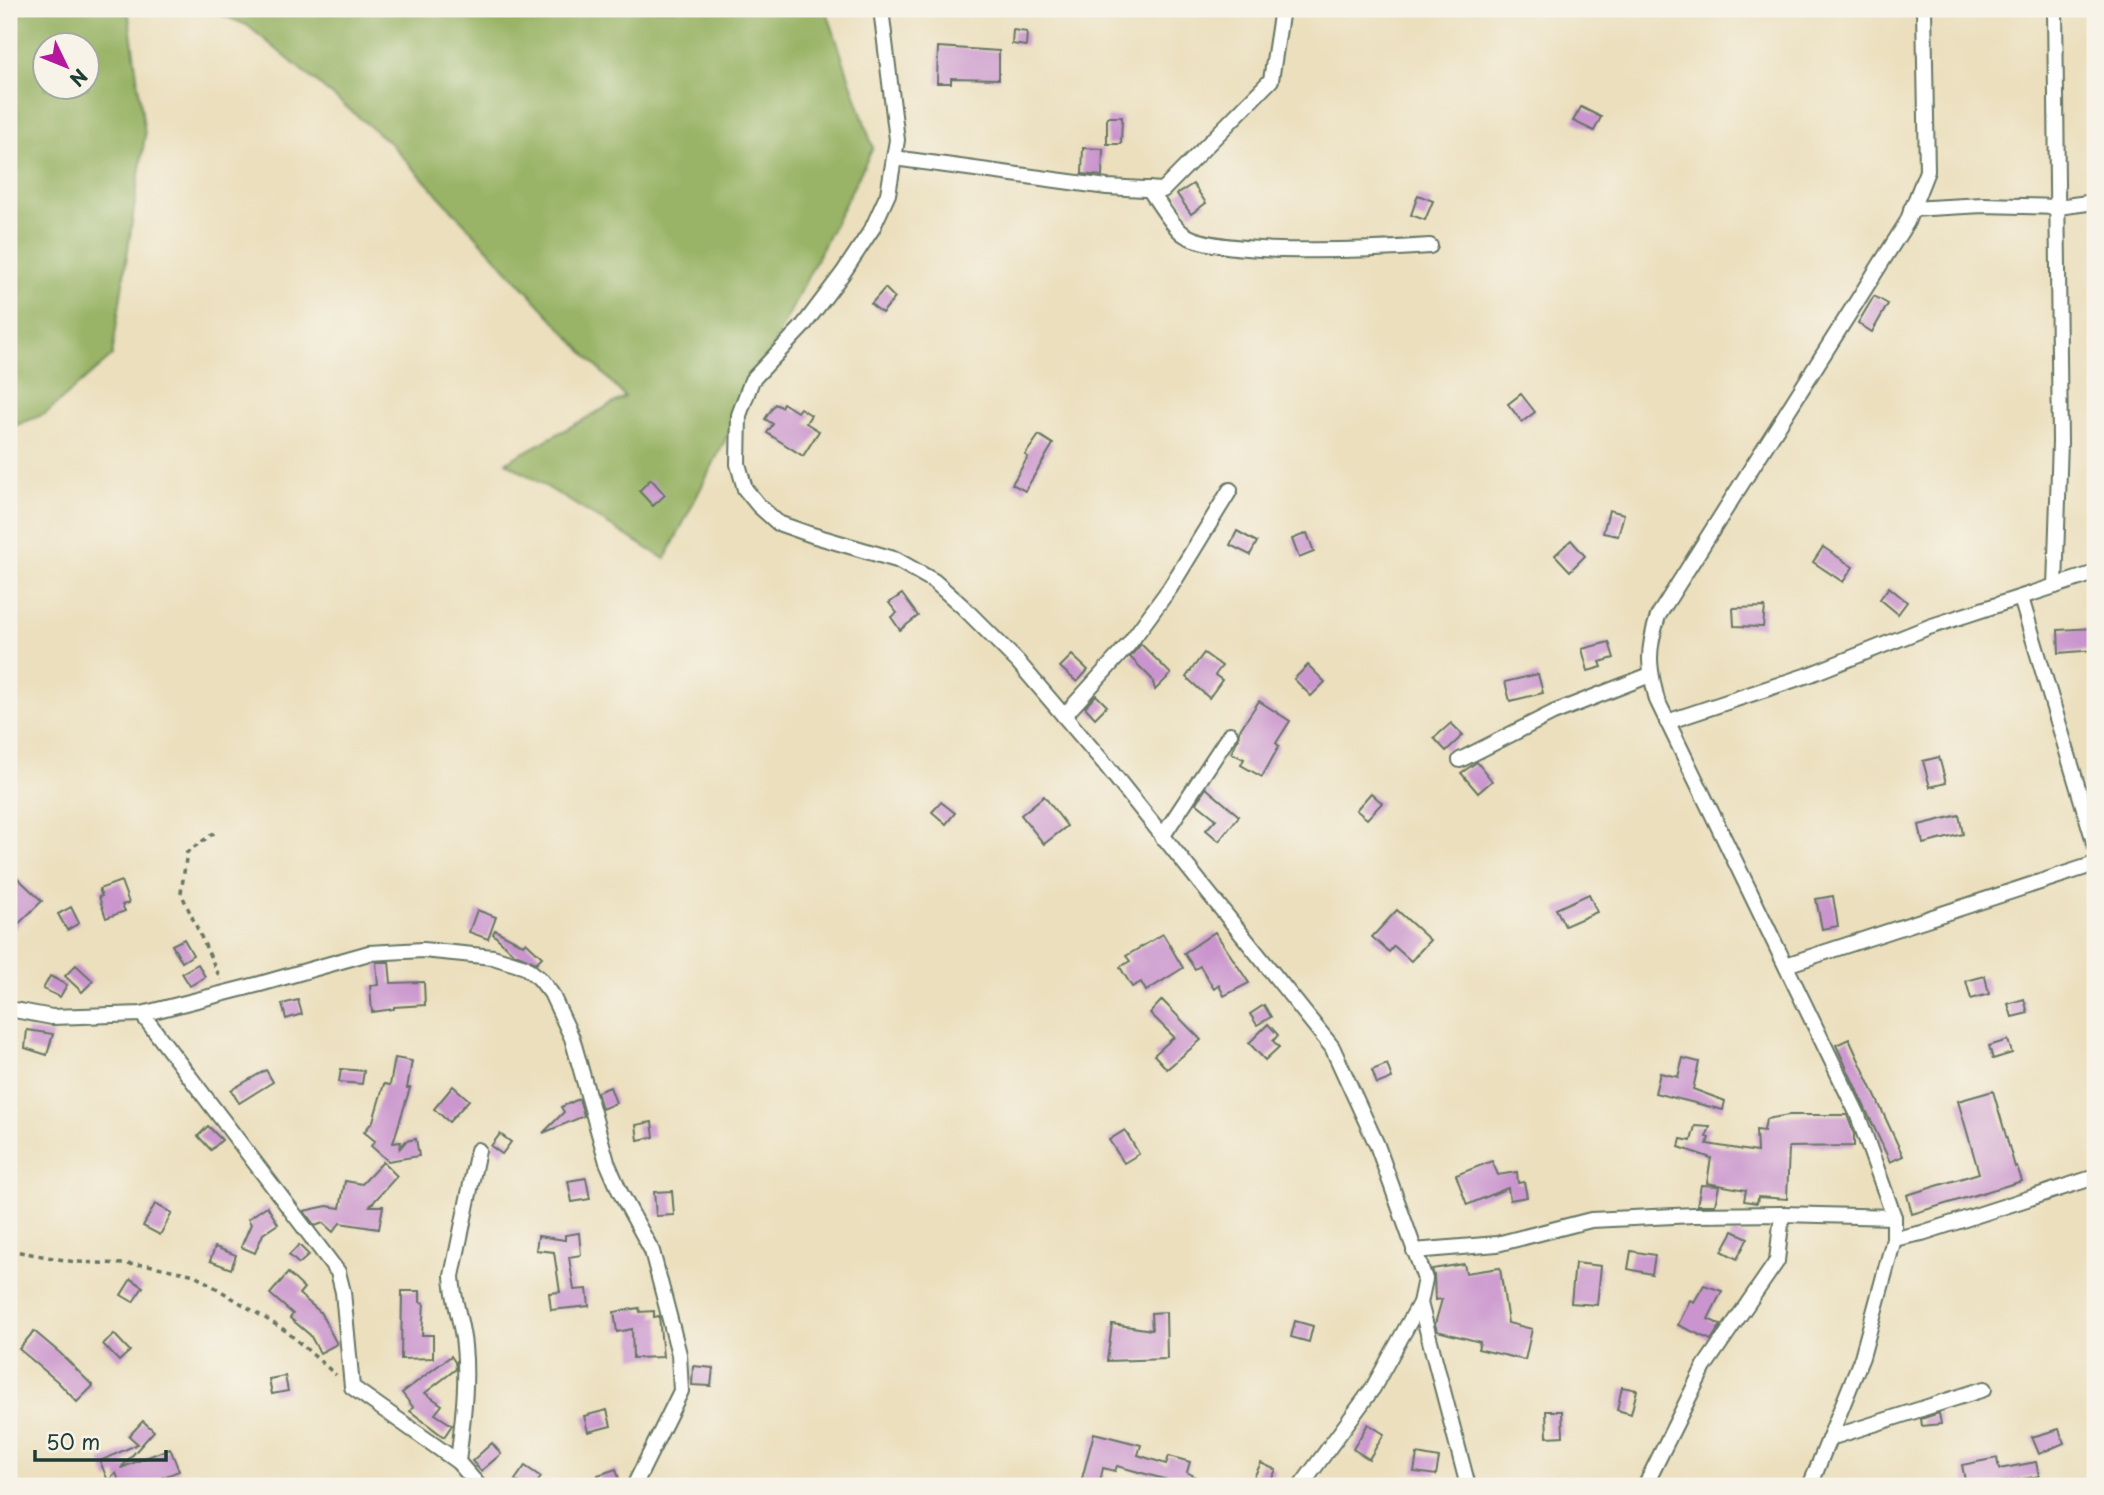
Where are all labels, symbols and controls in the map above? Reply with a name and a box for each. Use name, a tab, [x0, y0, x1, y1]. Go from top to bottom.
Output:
north arrow	[32, 32, 102, 102]
text: N	[64, 63, 95, 93]
scale bar	[35, 1418, 166, 1462]
text: 50 m	[46, 1425, 100, 1457]

